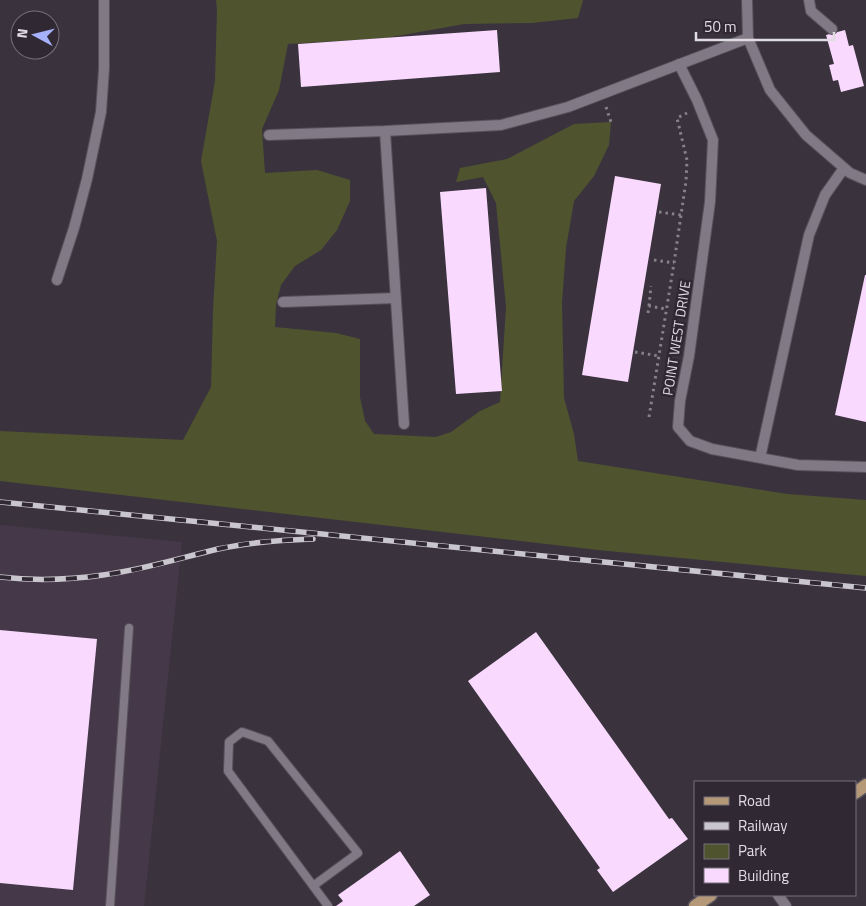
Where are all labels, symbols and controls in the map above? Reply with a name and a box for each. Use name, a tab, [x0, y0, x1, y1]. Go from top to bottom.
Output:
north arrow	[10, 10, 60, 60]
scale bar	[696, 10, 834, 42]
text: 50 m	[704, 15, 737, 38]
text: N	[11, 27, 33, 39]
street label: POINT WEST DRIVE	[657, 279, 695, 397]
legend	[694, 781, 856, 896]
text: Road	[738, 789, 770, 812]
text: Railway	[738, 814, 788, 837]
text: Park	[738, 839, 767, 862]
text: Building	[738, 864, 789, 887]

